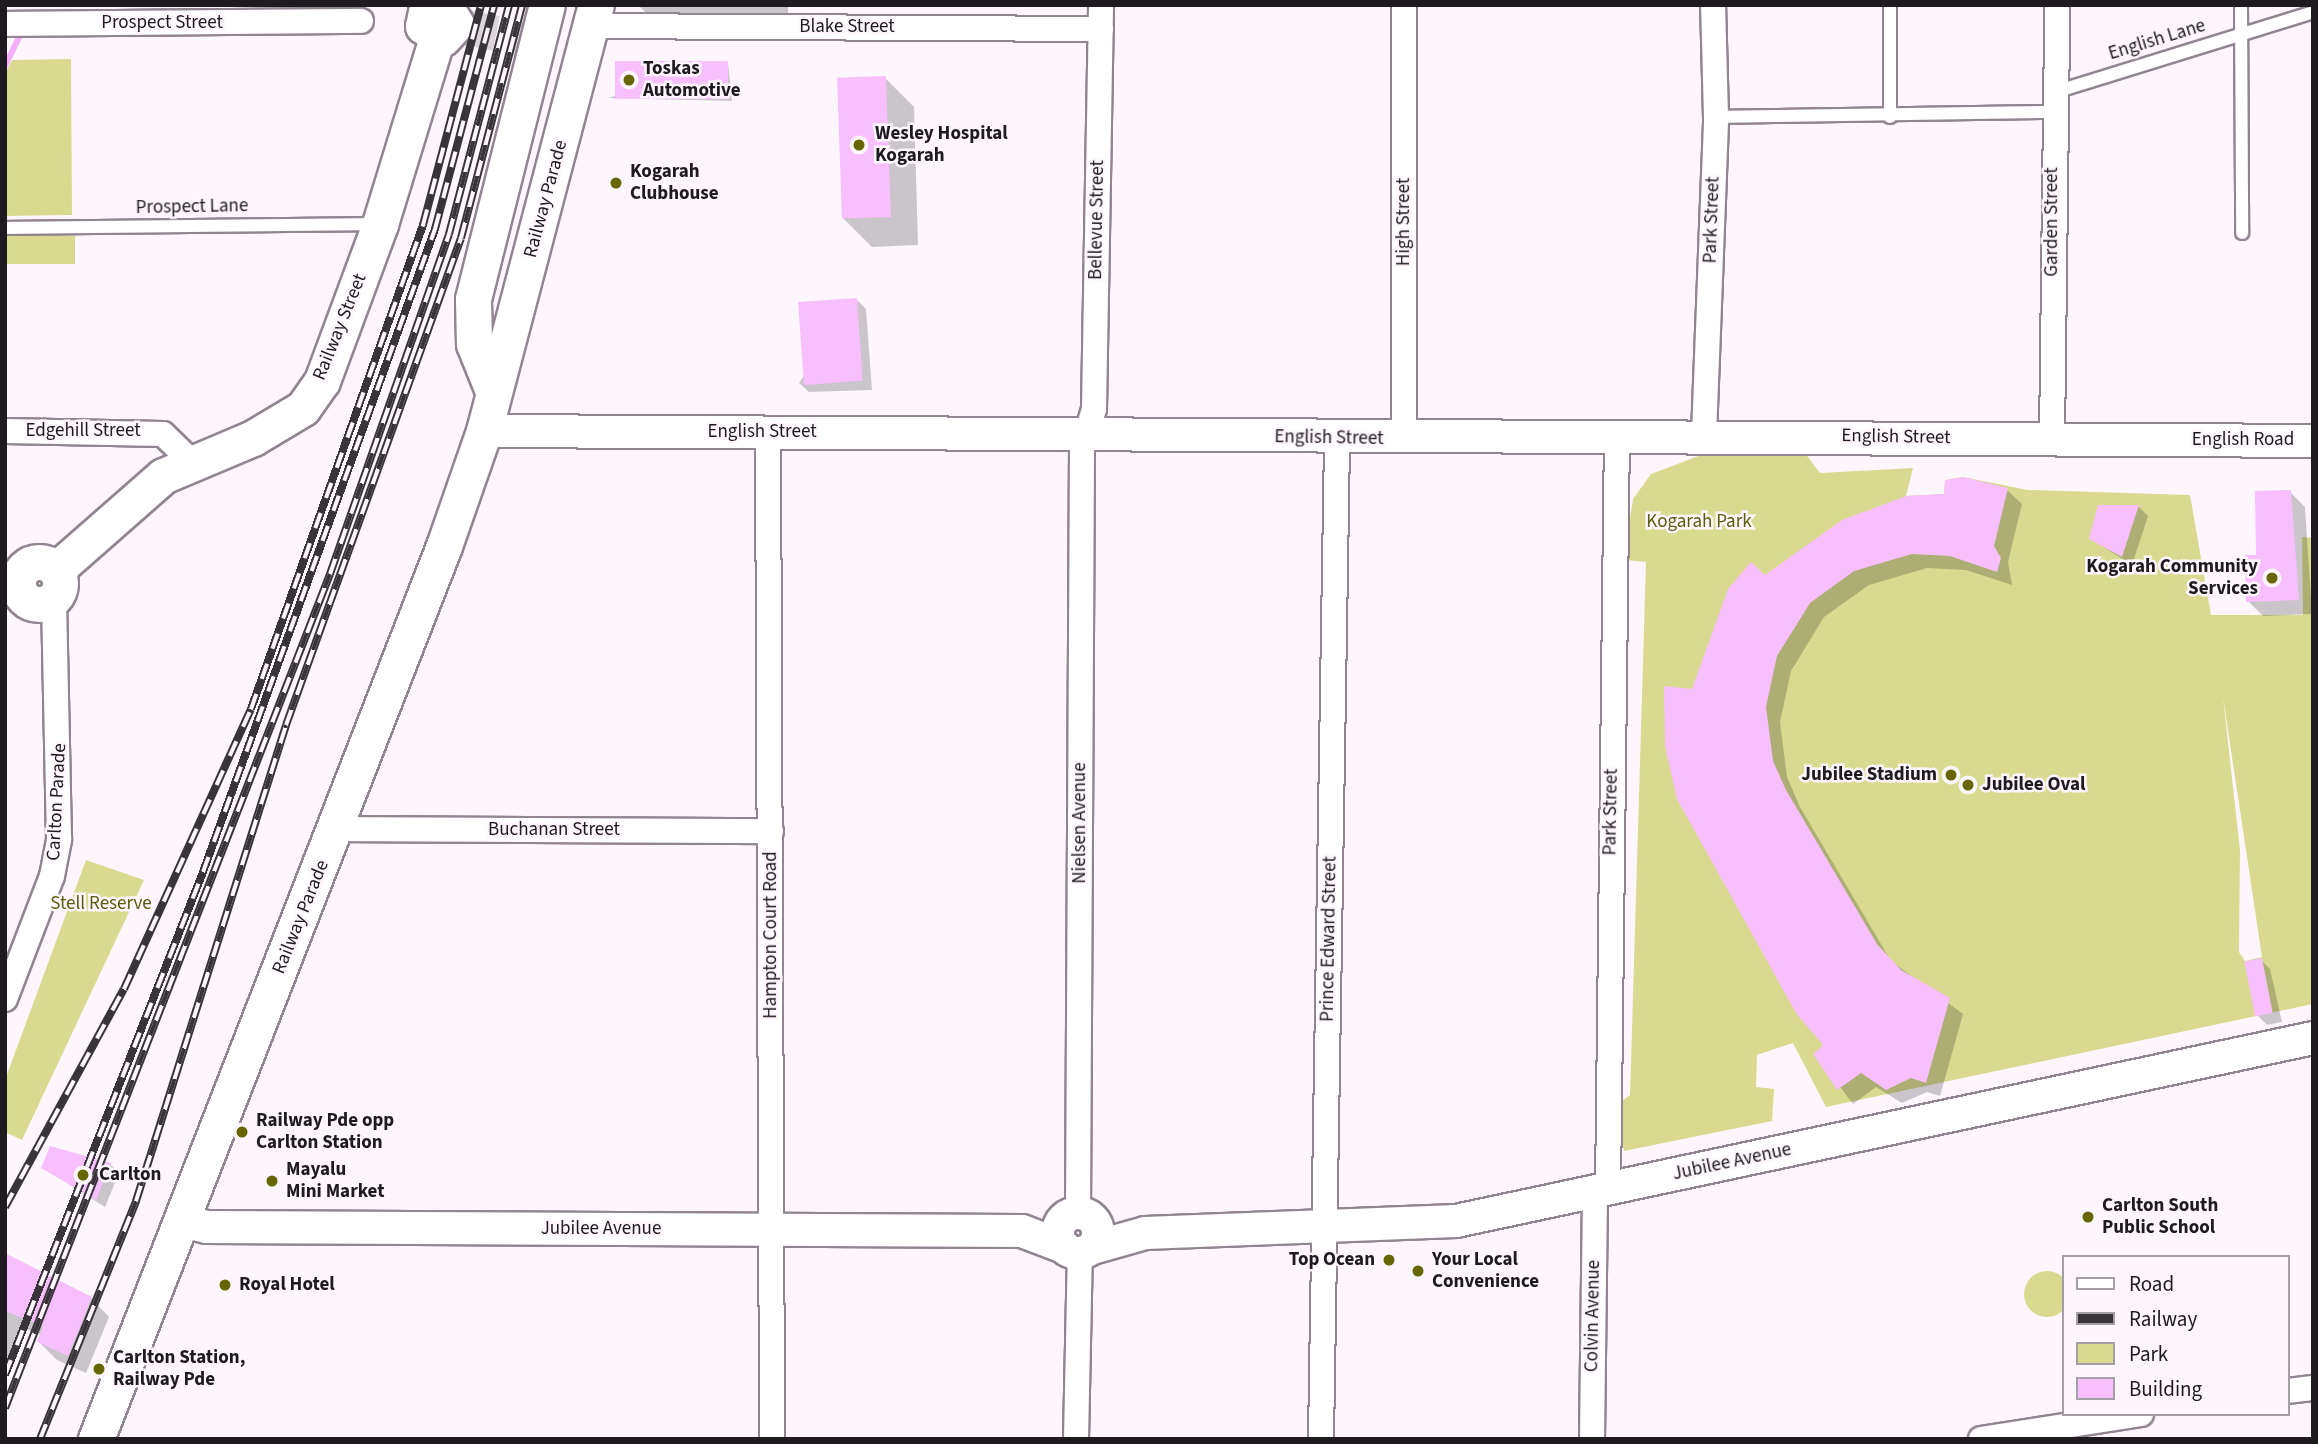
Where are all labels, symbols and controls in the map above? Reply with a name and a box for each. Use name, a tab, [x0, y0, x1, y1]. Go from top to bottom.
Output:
street label: Prospect Street	[101, 12, 223, 34]
street label: English Lane	[2106, 14, 2208, 66]
street label: Blake Street	[799, 16, 895, 38]
place label: Toskas Automotive	[643, 58, 741, 102]
marker: Toskas Automotive	[621, 72, 637, 88]
place label: Wesley Hospital Kogarah	[875, 123, 1008, 167]
marker: Wesley Hospital Kogarah	[849, 135, 869, 155]
street label: Railway Parade	[519, 138, 573, 260]
street label: Bellevue Street	[1085, 160, 1109, 280]
place label: Kogarah Clubhouse	[630, 161, 719, 205]
street label: Garden Street	[2041, 167, 2063, 277]
marker: Kogarah Clubhouse	[608, 175, 624, 191]
street label: Park Street	[1699, 176, 1725, 264]
street label: High Street	[1393, 178, 1415, 266]
street label: Prospect Lane	[135, 195, 249, 219]
street label: Railway Street	[308, 270, 372, 384]
street label: Edgehill Street	[25, 420, 141, 442]
street label: English Street	[707, 421, 817, 443]
street label: English Street	[1841, 425, 1951, 449]
street label: English Street	[1274, 426, 1384, 450]
street label: English Road	[2192, 429, 2294, 451]
park label: Kogarah Park	[1646, 511, 1752, 533]
place label: Kogarah Community Services	[2086, 556, 2258, 600]
marker: Kogarah Community Services	[2264, 570, 2280, 586]
street label: Carlton Parade	[43, 743, 71, 861]
street label: Nielsen Avenue	[1069, 762, 1091, 884]
place label: Jubilee Stadium	[1801, 764, 1937, 786]
marker: Jubilee Stadium	[1943, 767, 1959, 783]
street label: Park Street	[1599, 768, 1623, 856]
place label: Jubilee Oval	[1982, 774, 2086, 796]
marker: Jubilee Oval	[1960, 777, 1976, 793]
street label: Buchanan Street	[488, 819, 620, 841]
street label: Hampton Court Road	[760, 851, 782, 1019]
street label: Prince Edward Street	[1316, 856, 1342, 1022]
street label: Railway Parade	[268, 857, 334, 977]
park label: Stell Reserve	[50, 893, 152, 915]
place label: Railway Pde opp Carlton Station	[256, 1110, 394, 1154]
marker: Railway Pde opp Carlton Station	[234, 1124, 250, 1140]
street label: Jubilee Avenue	[1671, 1138, 1793, 1186]
place label: Mayalu Mini Market	[286, 1159, 384, 1203]
place label: Carlton	[99, 1164, 161, 1186]
marker: Carlton	[73, 1165, 93, 1185]
marker: Mayalu Mini Market	[264, 1173, 280, 1189]
place label: Carlton South Public School	[2102, 1195, 2218, 1239]
marker: Carlton South Public School	[2080, 1209, 2096, 1225]
street label: Jubilee Avenue	[541, 1218, 661, 1240]
place label: Top Ocean	[1289, 1249, 1375, 1271]
place label: Your Local Convenience	[1432, 1249, 1539, 1293]
marker: Top Ocean	[1381, 1252, 1397, 1268]
legend	[2062, 1255, 2290, 1416]
street label: Colvin Avenue	[1581, 1260, 1605, 1372]
marker: Your Local Convenience	[1410, 1263, 1426, 1279]
text: Road	[2129, 1269, 2174, 1299]
place label: Royal Hotel	[239, 1274, 335, 1296]
marker: Royal Hotel	[217, 1277, 233, 1293]
text: Railway	[2129, 1304, 2197, 1334]
text: Park	[2129, 1339, 2168, 1369]
place label: Carlton Station, Railway Pde	[113, 1347, 245, 1391]
marker: Carlton Station, Railway Pde	[91, 1361, 107, 1377]
text: Building	[2129, 1374, 2202, 1404]

